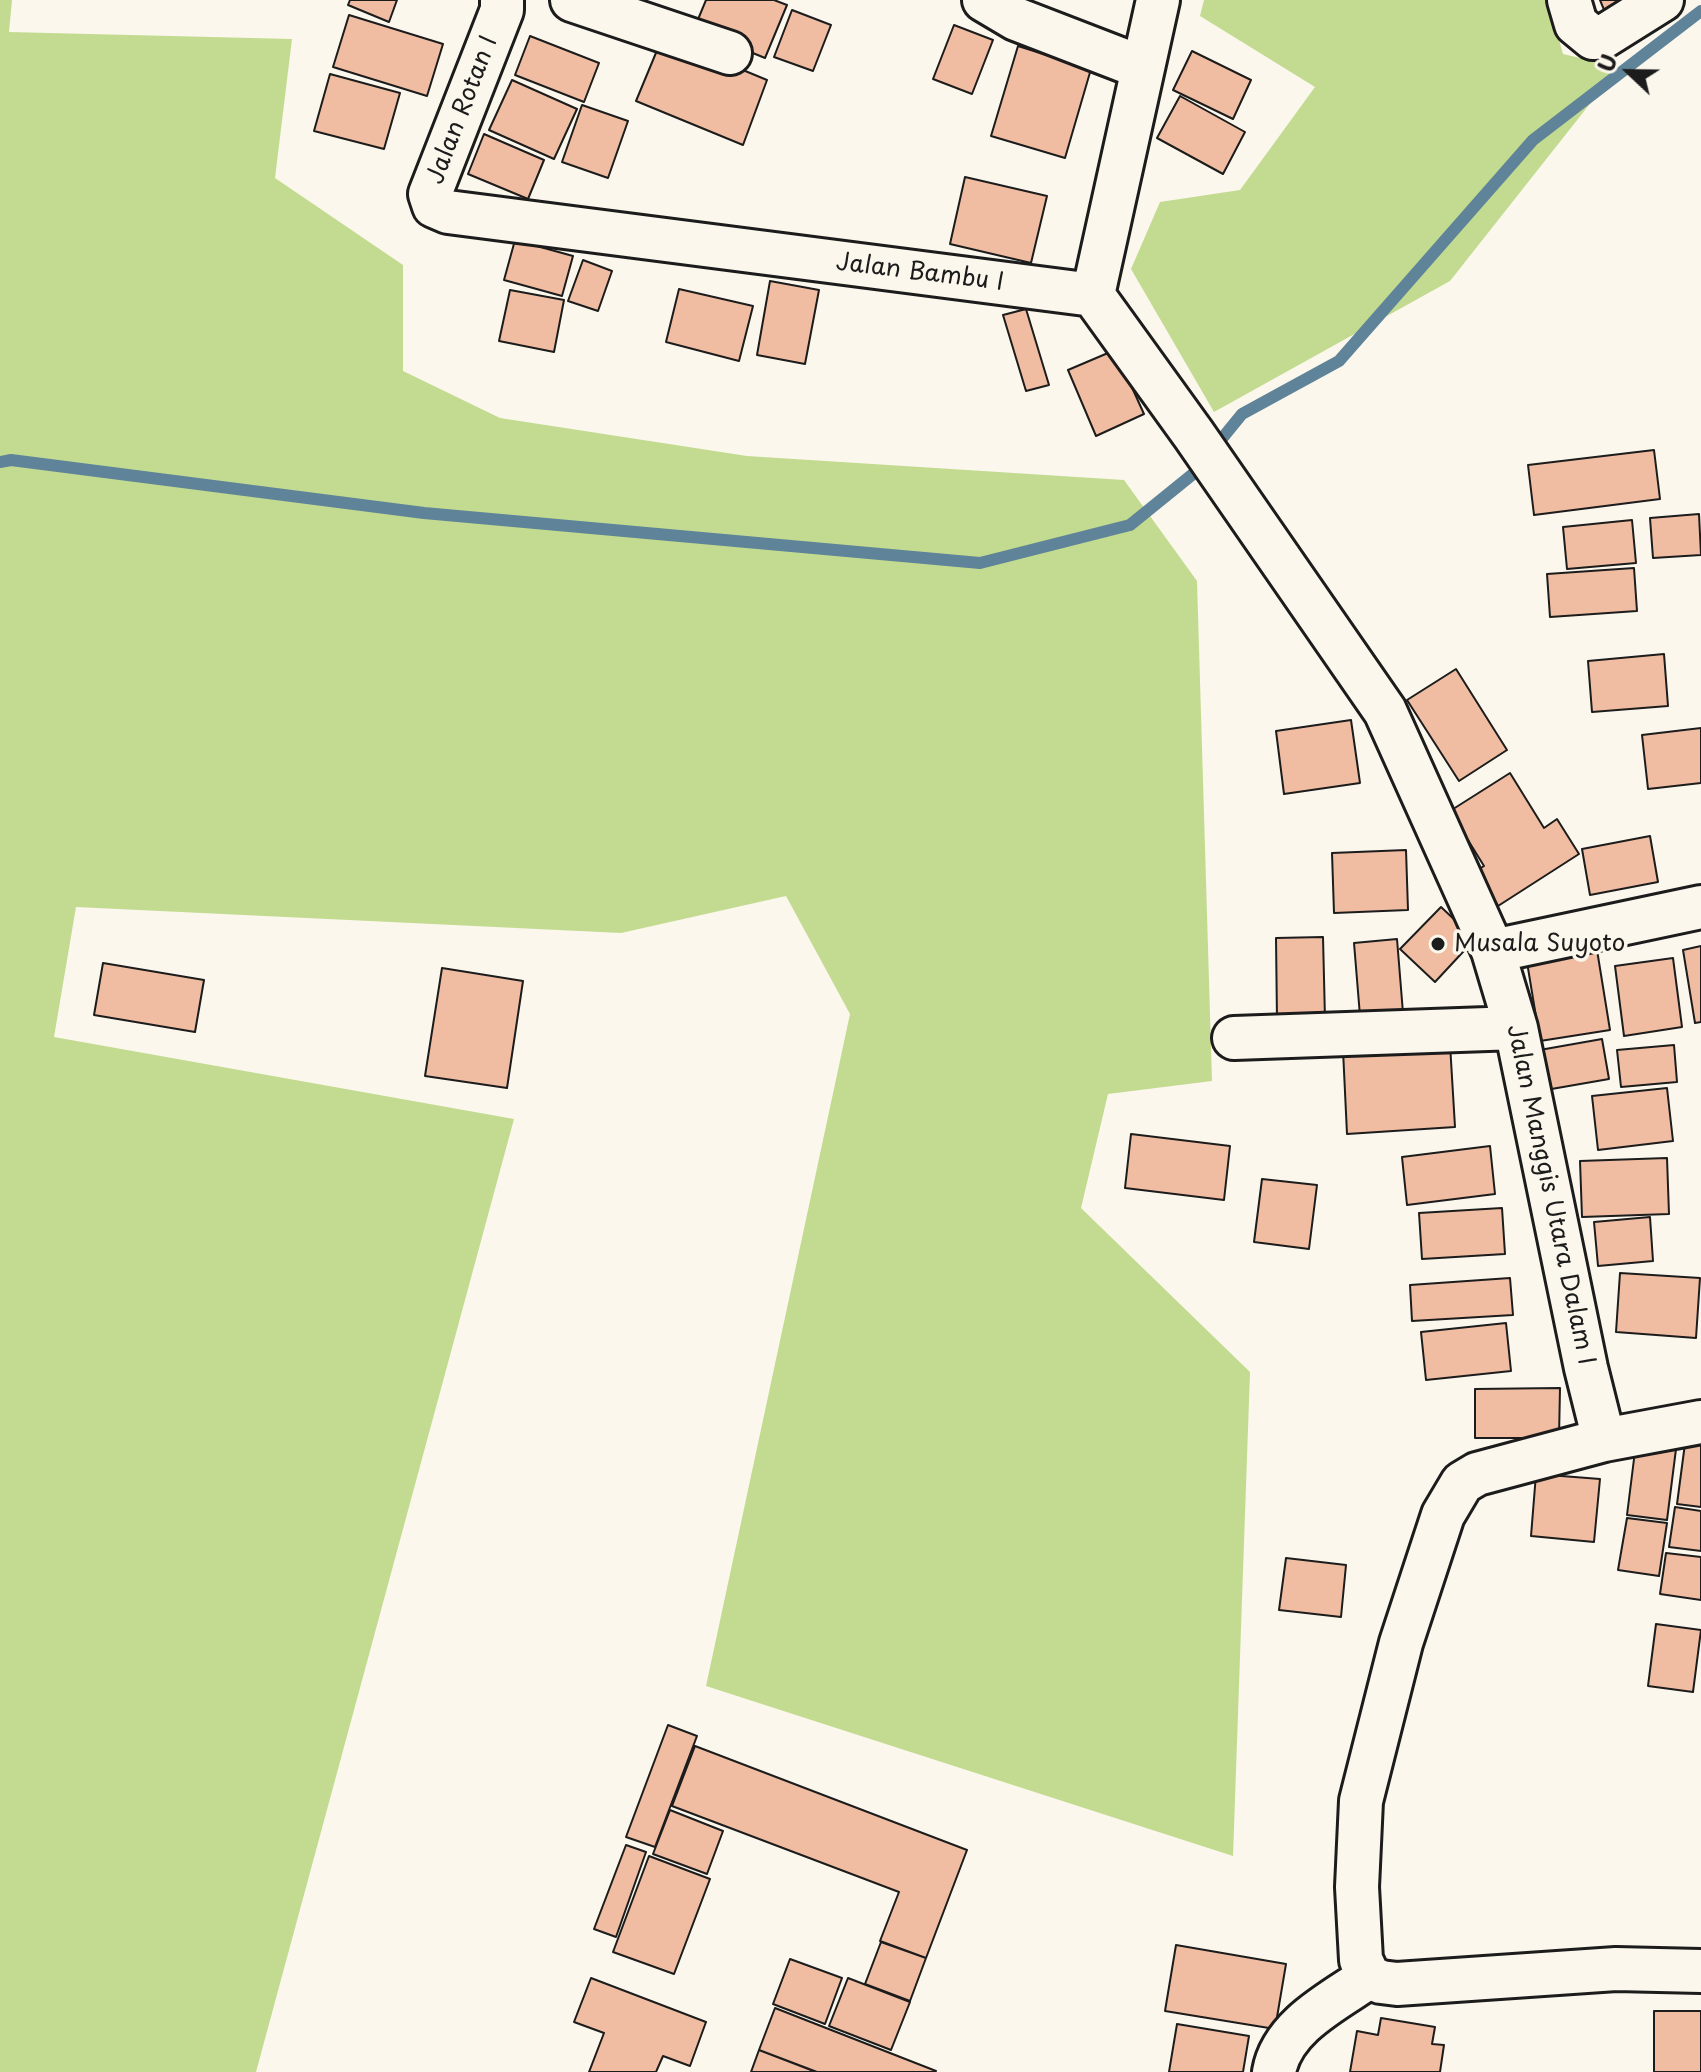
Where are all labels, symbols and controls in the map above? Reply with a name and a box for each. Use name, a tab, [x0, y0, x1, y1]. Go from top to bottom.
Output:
street label: Jalan Rotan I	[422, 32, 504, 188]
north arrow	[1589, 32, 1669, 112]
text: U	[1588, 49, 1625, 77]
street label: Jalan Bambu I	[834, 248, 1006, 298]
place label: Musala Suyoto	[1454, 930, 1625, 958]
marker: Musala Suyoto	[1429, 935, 1447, 953]
street label: Jalan Manggis Utara Dalam I	[1500, 1022, 1600, 1368]

